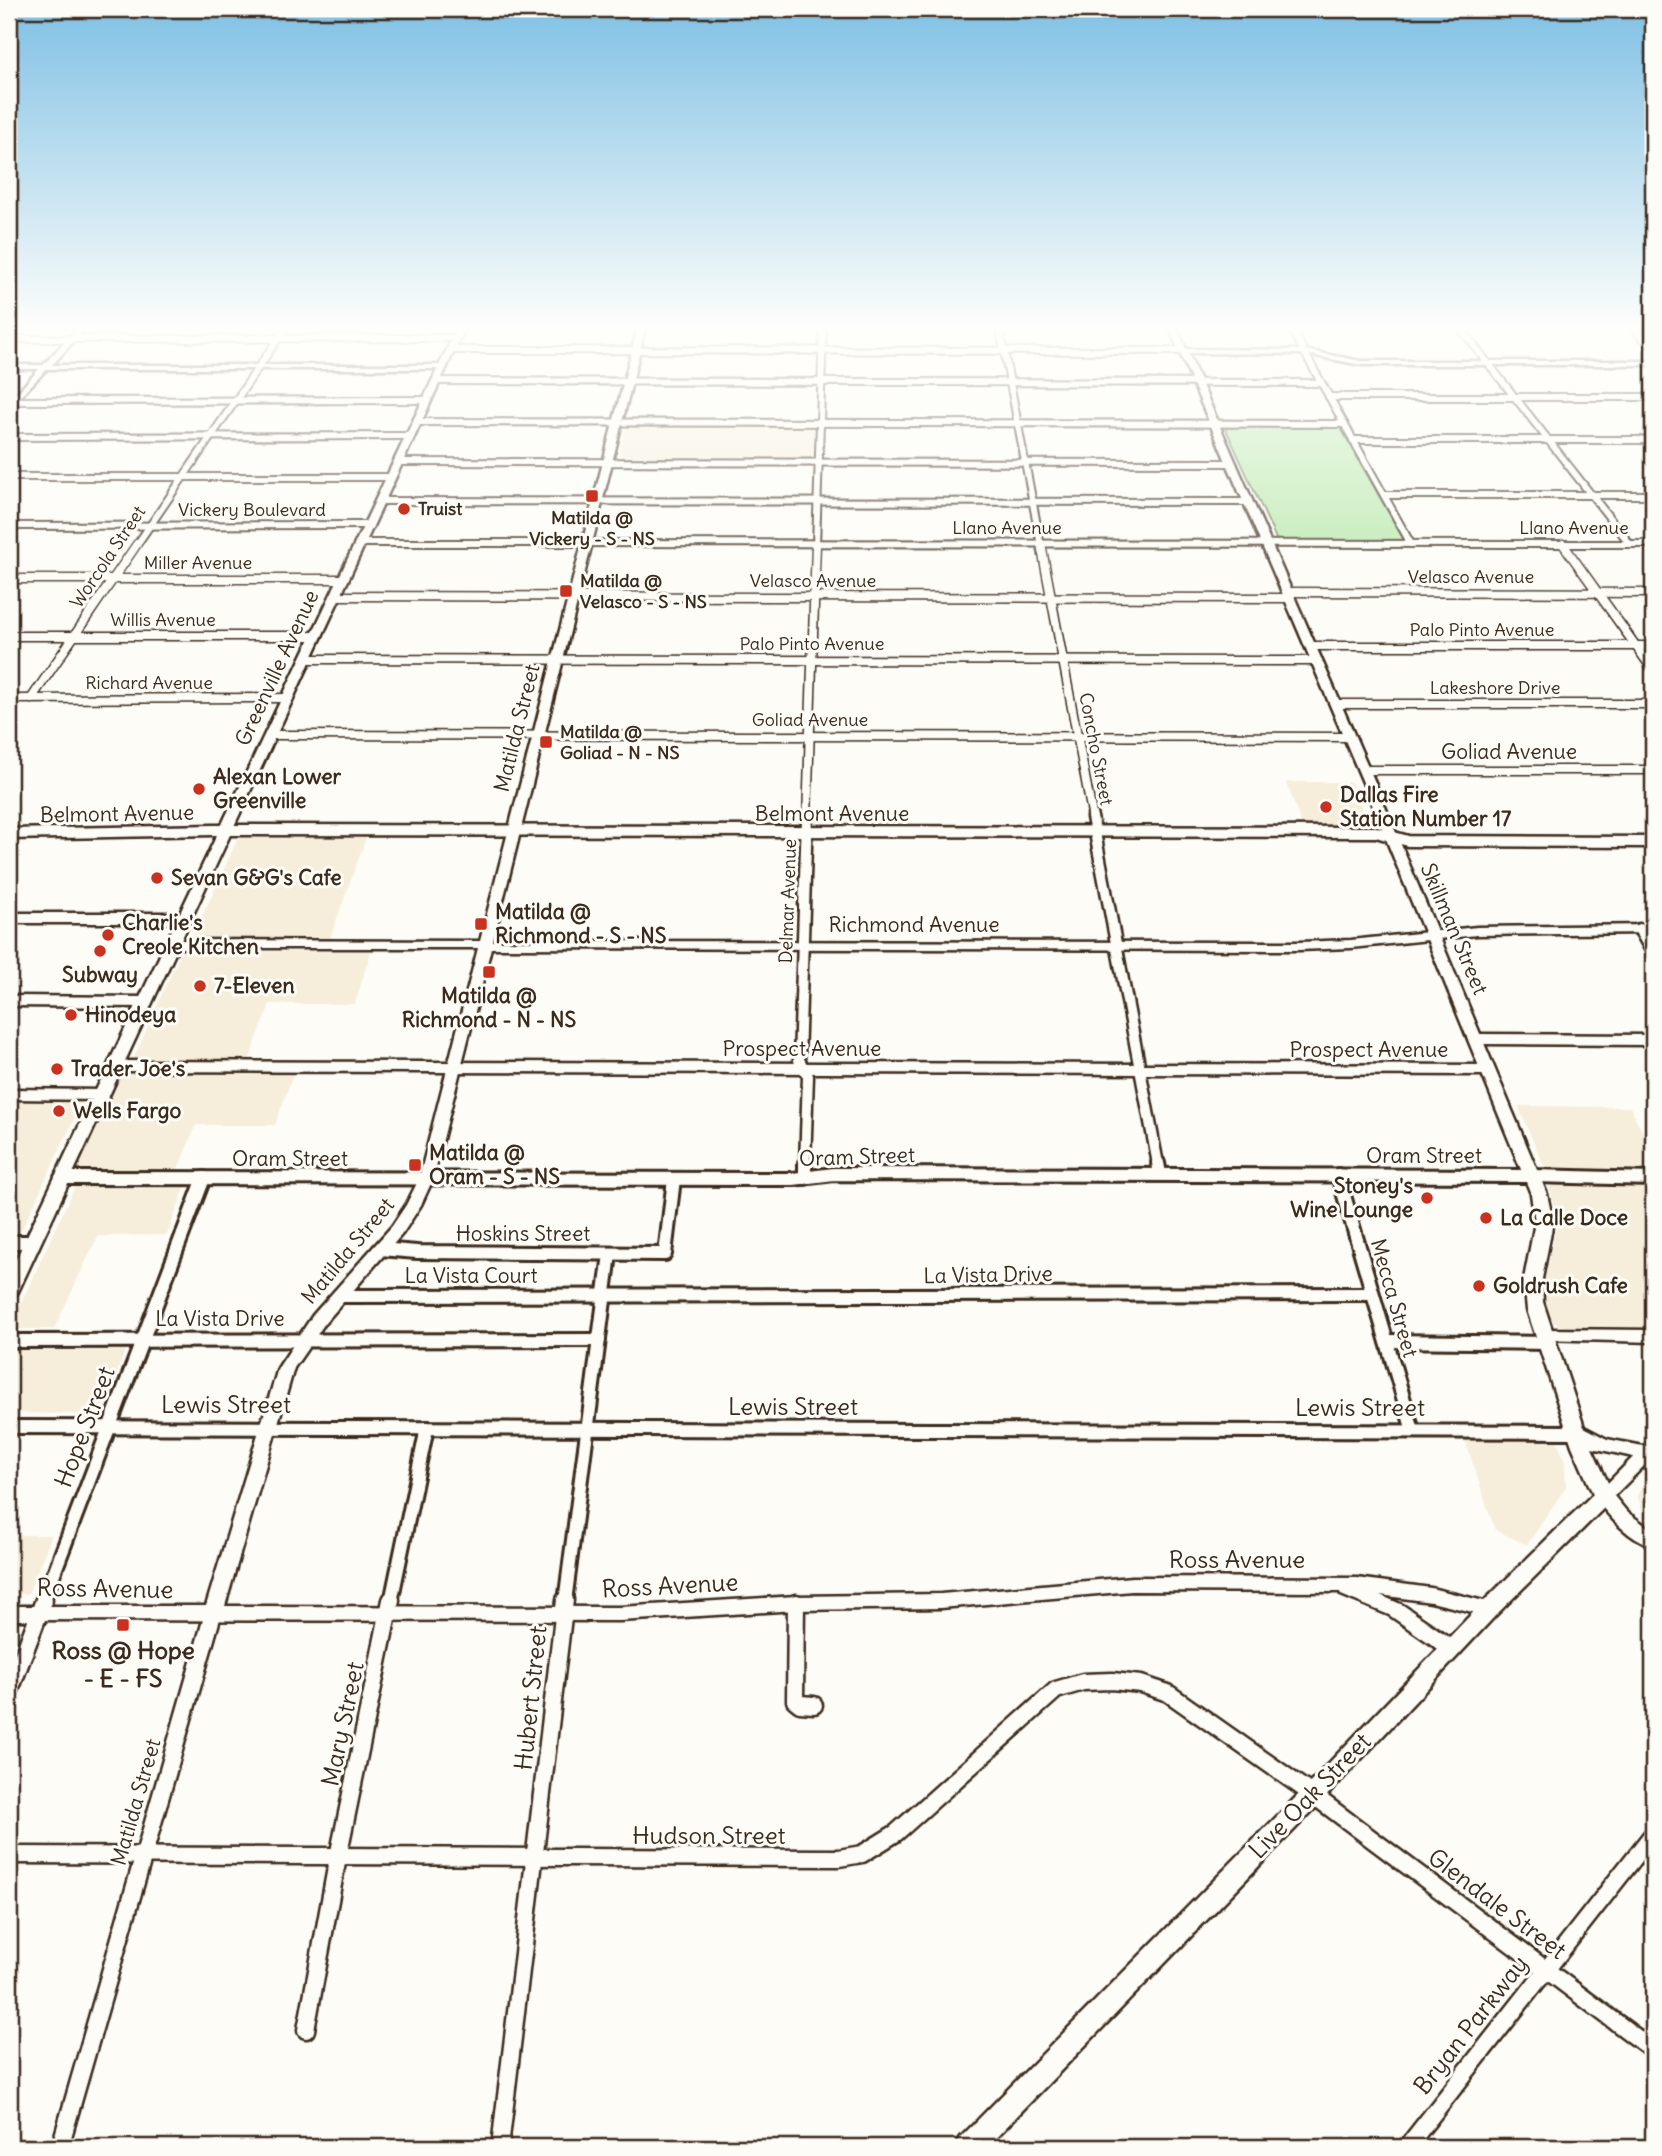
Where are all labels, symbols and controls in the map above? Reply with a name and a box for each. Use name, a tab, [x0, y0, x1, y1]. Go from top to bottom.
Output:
marker: Matilda @ Vickery - S - NS	[584, 488, 600, 504]
place label: Truist	[418, 497, 463, 520]
street label: Vickery Boulevard	[178, 498, 326, 521]
street label: Worcola Street	[65, 501, 150, 612]
marker: Truist	[396, 501, 412, 517]
place label: Matilda @ Vickery - S - NS	[529, 506, 655, 550]
street label: Llano Avenue	[952, 516, 1062, 539]
street label: Llano Avenue	[1519, 516, 1629, 539]
street label: Miller Avenue	[144, 551, 252, 574]
street label: Velasco Avenue	[1408, 565, 1534, 588]
place label: Matilda @ Velasco - S - NS	[580, 569, 707, 613]
street label: Velasco Avenue	[750, 569, 876, 592]
marker: Matilda @ Velasco - S - NS	[558, 583, 574, 599]
street label: Greenville Avenue	[229, 586, 324, 750]
street label: Willis Avenue	[110, 608, 216, 631]
street label: Palo Pinto Avenue	[1409, 618, 1555, 641]
street label: Palo Pinto Avenue	[739, 632, 885, 655]
street label: Matilda Street	[488, 661, 545, 795]
street label: Richard Avenue	[85, 671, 213, 694]
street label: Lakeshore Drive	[1430, 676, 1560, 699]
street label: Concho Street	[1074, 691, 1119, 807]
street label: Goliad Avenue	[752, 708, 868, 731]
place label: Matilda @ Goliad - N - NS	[560, 720, 679, 764]
marker: Matilda @ Goliad - N - NS	[538, 734, 554, 750]
street label: Goliad Avenue	[1441, 738, 1577, 765]
place label: Alexan Lower Greenville	[213, 763, 341, 814]
marker: Alexan Lower Greenville	[191, 781, 207, 797]
place label: Dallas Fire Station Number 17	[1340, 781, 1512, 832]
street label: Belmont Avenue	[40, 799, 194, 828]
marker: Dallas Fire Station Number 17	[1318, 799, 1334, 815]
street label: Belmont Avenue	[755, 800, 909, 827]
street label: Delmar Avenue	[774, 838, 801, 964]
street label: Skillman Street	[1415, 859, 1494, 999]
place label: Sevan G&G's Cafe	[171, 864, 341, 891]
marker: Sevan G&G's Cafe	[149, 870, 165, 886]
place label: Matilda @ Richmond - S - NS	[495, 898, 667, 949]
place label: Charlie's Creole Kitchen	[122, 909, 259, 960]
street label: Richmond Avenue	[829, 911, 999, 938]
marker: Matilda @ Richmond - S - NS	[473, 916, 489, 932]
marker: Charlie's Creole Kitchen	[100, 927, 116, 943]
marker: Subway	[92, 943, 108, 959]
place label: Subway	[62, 961, 138, 988]
marker: Matilda @ Richmond - N - NS	[481, 964, 497, 980]
place label: 7-Eleven	[214, 972, 295, 999]
marker: 7-Eleven	[192, 978, 208, 994]
place label: Matilda @ Richmond - N - NS	[402, 982, 576, 1033]
place label: Hinodeya	[85, 1001, 176, 1028]
marker: Hinodeya	[63, 1007, 79, 1023]
street label: Prospect Avenue	[723, 1035, 881, 1062]
street label: Prospect Avenue	[1290, 1036, 1448, 1063]
place label: Trader Joe's	[71, 1055, 186, 1082]
marker: Trader Joe's	[49, 1061, 65, 1077]
place label: Wells Fargo	[73, 1097, 182, 1124]
marker: Wells Fargo	[51, 1103, 67, 1119]
place label: Matilda @ Oram - S - NS	[429, 1139, 560, 1190]
street label: Oram Street	[799, 1141, 915, 1172]
street label: Oram Street	[1366, 1142, 1482, 1169]
street label: Oram Street	[232, 1145, 348, 1172]
marker: Matilda @ Oram - S - NS	[407, 1157, 423, 1173]
place label: Stoney's Wine Lounge	[1290, 1172, 1413, 1223]
marker: Stoney's Wine Lounge	[1419, 1190, 1435, 1206]
street label: Matilda Street	[295, 1192, 400, 1309]
place label: La Calle Doce	[1500, 1204, 1628, 1231]
marker: La Calle Doce	[1478, 1210, 1494, 1226]
street label: Hoskins Street	[456, 1220, 590, 1247]
street label: Mecca Street	[1365, 1235, 1424, 1360]
street label: La Vista Drive	[923, 1260, 1053, 1289]
street label: La Vista Court	[404, 1262, 538, 1289]
place label: Goldrush Cafe	[1493, 1272, 1628, 1299]
marker: Goldrush Cafe	[1471, 1278, 1487, 1294]
street label: La Vista Drive	[155, 1305, 285, 1332]
street label: Hope Street	[47, 1362, 121, 1491]
street label: Lewis Street	[161, 1389, 291, 1419]
street label: Lewis Street	[728, 1391, 858, 1421]
street label: Lewis Street	[1295, 1392, 1425, 1422]
street label: Ross Avenue	[1169, 1544, 1305, 1574]
street label: Ross Avenue	[601, 1566, 739, 1604]
street label: Ross Avenue	[36, 1572, 174, 1604]
marker: Ross @ Hope - E - FS	[115, 1617, 131, 1633]
street label: Hubert Street	[508, 1624, 553, 1772]
place label: Ross @ Hope - E - FS	[51, 1635, 195, 1693]
street label: Mary Street	[314, 1659, 370, 1789]
street label: Live Oak Street	[1242, 1726, 1377, 1864]
street label: Matilda Street	[105, 1735, 167, 1868]
street label: Hudson Street	[632, 1820, 786, 1850]
street label: Glendale Street	[1423, 1841, 1573, 1965]
street label: Bryan Parkway	[1407, 1949, 1534, 2100]

